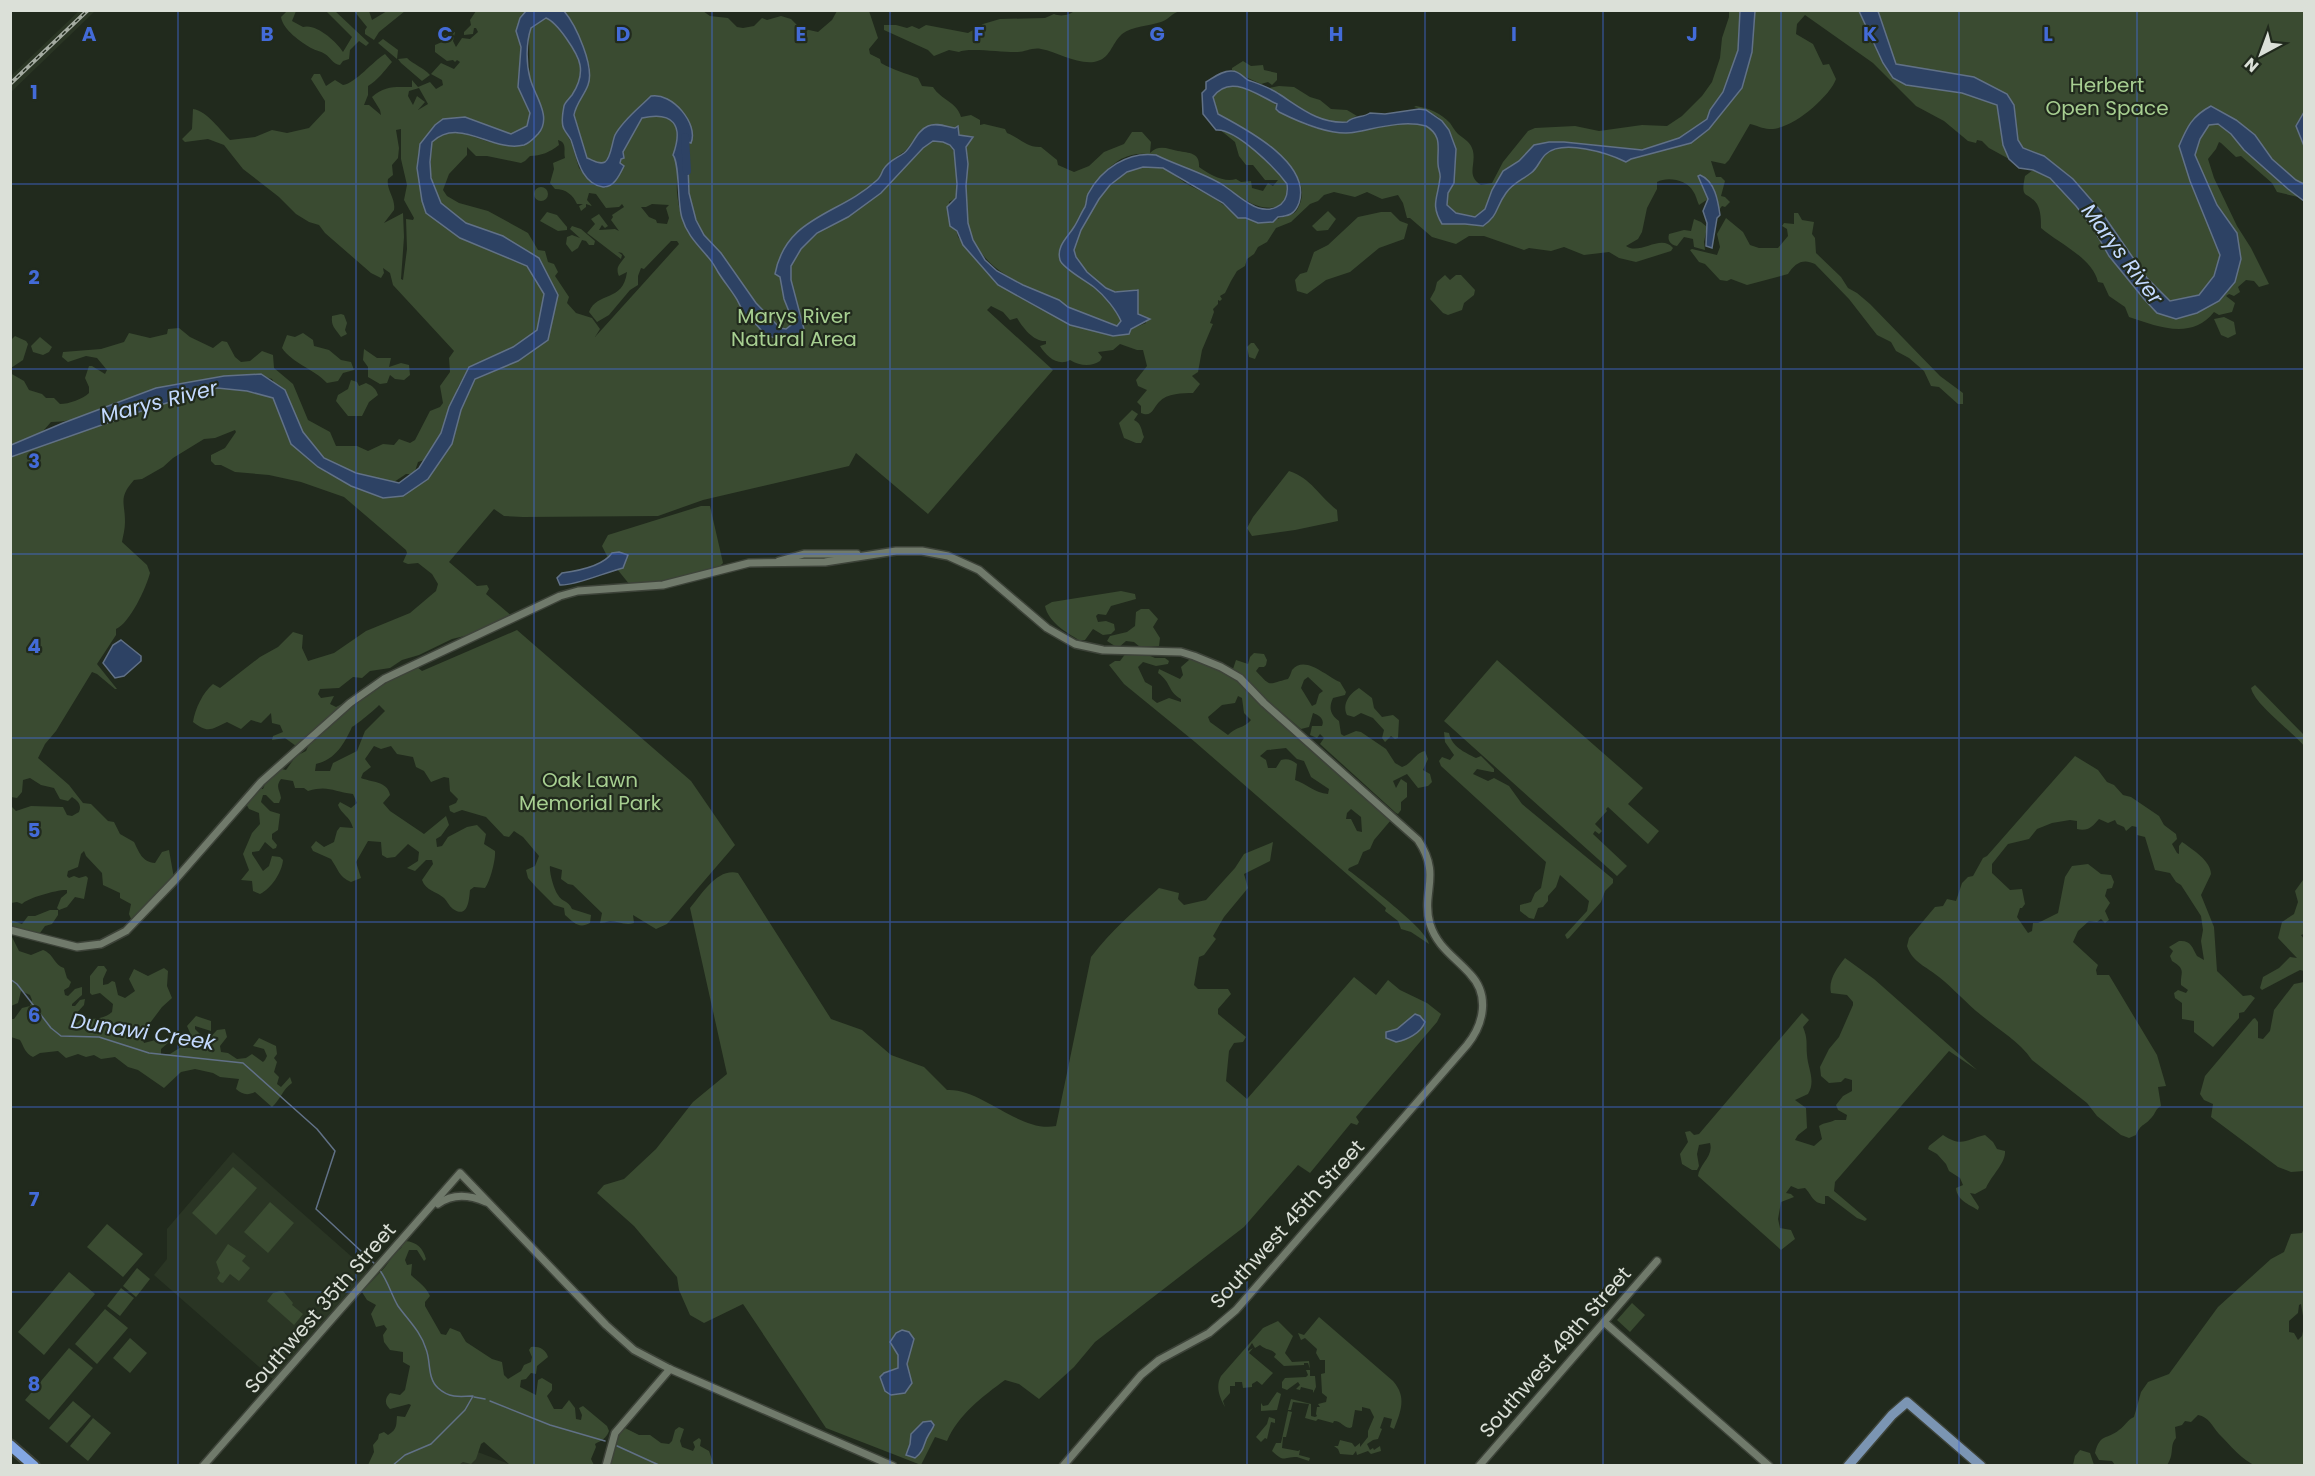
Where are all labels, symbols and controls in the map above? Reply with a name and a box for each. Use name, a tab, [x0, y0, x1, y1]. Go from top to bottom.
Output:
text: A	[82, 20, 97, 48]
text: B	[260, 20, 274, 48]
text: C	[437, 20, 453, 48]
text: D	[616, 20, 630, 48]
text: E	[796, 20, 806, 48]
text: F	[974, 20, 985, 48]
text: G	[1149, 20, 1165, 48]
text: H	[1329, 20, 1343, 48]
text: I	[1511, 20, 1517, 48]
text: J	[1686, 20, 1698, 48]
text: K	[1863, 20, 1877, 48]
text: L	[2043, 20, 2053, 48]
north arrow	[2231, 24, 2291, 84]
text: N	[2239, 52, 2264, 78]
park label: Herbert Open Space	[2045, 71, 2169, 122]
text: 1	[30, 78, 38, 106]
water label: Marys River	[2075, 197, 2171, 311]
text: 2	[28, 263, 40, 291]
park label: Marys River Natural Area	[731, 302, 857, 353]
water label: Marys River	[97, 373, 222, 430]
text: 3	[28, 447, 40, 475]
text: 4	[27, 632, 41, 660]
park label: Oak Lawn Memorial Park	[519, 766, 662, 817]
text: 5	[28, 816, 41, 844]
text: 6	[28, 1001, 40, 1029]
water label: Dunawi Creek	[69, 1006, 218, 1057]
street label: Southwest 45th Street	[1204, 1133, 1370, 1315]
text: 7	[29, 1185, 40, 1213]
street label: Southwest 35th Street	[238, 1217, 402, 1399]
street label: Southwest 49th Street	[1473, 1260, 1637, 1444]
text: 8	[28, 1370, 40, 1398]

